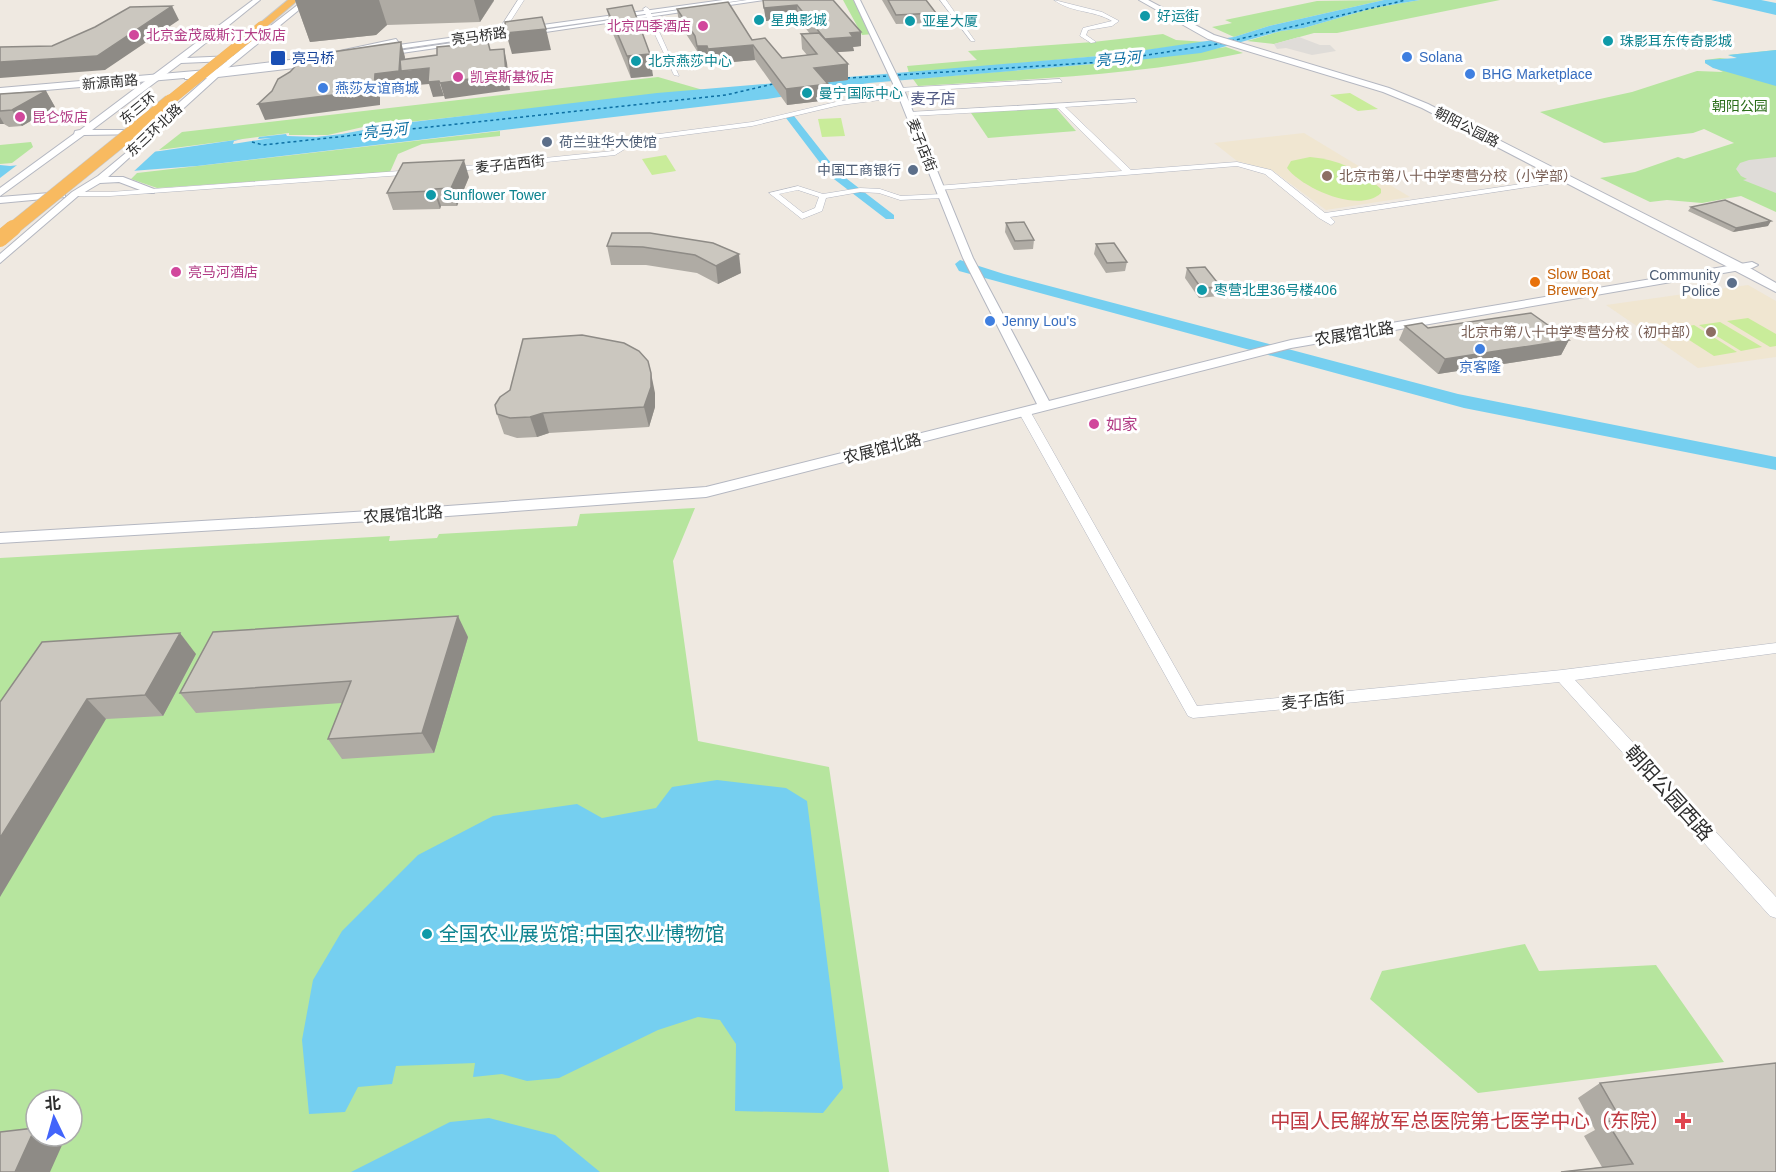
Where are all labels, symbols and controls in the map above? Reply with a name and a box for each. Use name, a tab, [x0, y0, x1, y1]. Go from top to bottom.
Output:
place label: 好运街	[1157, 8, 1199, 24]
marker: 好运街	[1138, 9, 1152, 23]
place label: 星典影城	[771, 12, 827, 28]
marker: 星典影城	[752, 13, 766, 27]
place label: 亚星大厦	[922, 13, 978, 29]
marker: 亚星大厦	[903, 14, 917, 28]
place label: 北京四季酒店	[607, 18, 691, 34]
marker: 北京四季酒店	[696, 19, 710, 33]
street label: 亮马桥路	[450, 24, 508, 48]
place label: 北京金茂威斯汀大饭店	[146, 27, 286, 43]
marker: 北京金茂威斯汀大饭店	[127, 28, 141, 42]
place label: 珠影耳东传奇影城	[1620, 33, 1732, 49]
marker: 珠影耳东传奇影城	[1601, 34, 1615, 48]
water label: 亮马河	[1095, 48, 1144, 69]
marker: 亮马桥	[269, 49, 287, 67]
place label: Solana	[1419, 49, 1463, 65]
place label: 亮马桥	[292, 50, 334, 66]
marker: Solana	[1400, 50, 1414, 64]
place label: 北京燕莎中心	[648, 53, 732, 69]
marker: 北京燕莎中心	[629, 54, 643, 68]
place label: BHG Marketplace	[1482, 66, 1593, 82]
marker: BHG Marketplace	[1463, 67, 1477, 81]
place label: 凯宾斯基饭店	[470, 69, 554, 85]
marker: 凯宾斯基饭店	[451, 70, 465, 84]
street label: 新源南路	[81, 72, 139, 92]
place label: 燕莎友谊商城	[335, 80, 419, 96]
marker: 燕莎友谊商城	[316, 81, 330, 95]
place label: 曼宁国际中心	[819, 85, 903, 101]
marker: 曼宁国际中心	[800, 86, 814, 100]
street label: 东三环	[117, 89, 159, 127]
district label: 麦子店	[910, 90, 956, 107]
park label: 朝阳公园	[1712, 98, 1768, 114]
street label: 东三环北路	[123, 100, 185, 160]
street label: 朝阳公园路	[1432, 104, 1502, 150]
place label: 昆仑饭店	[32, 109, 88, 125]
marker: 昆仑饭店	[13, 110, 27, 124]
street label: 麦子店街	[904, 116, 940, 174]
water label: 亮马河	[362, 119, 411, 141]
place label: 荷兰驻华大使馆	[559, 134, 657, 150]
marker: 荷兰驻华大使馆	[540, 135, 554, 149]
street label: 麦子店西街	[474, 152, 546, 176]
place label: 中国工商银行	[817, 162, 901, 178]
marker: 中国工商银行	[906, 163, 920, 177]
place label: 北京市第八十中学枣营分校（小学部）	[1339, 168, 1577, 184]
marker: 北京市第八十中学枣营分校（小学部）	[1320, 169, 1334, 183]
place label: Sunflower Tower	[443, 187, 547, 203]
marker: Sunflower Tower	[424, 188, 438, 202]
place label: 亮马河酒店	[188, 264, 258, 280]
marker: 亮马河酒店	[169, 265, 183, 279]
place label: Slow Boat Brewery	[1547, 266, 1610, 298]
place label: Community Police	[1649, 267, 1720, 299]
marker: Slow Boat Brewery	[1528, 275, 1542, 289]
marker: Community Police	[1725, 276, 1739, 290]
place label: 枣营北里36号楼406	[1214, 282, 1337, 298]
marker: 枣营北里36号楼406	[1195, 283, 1209, 297]
place label: Jenny Lou's	[1002, 313, 1076, 329]
marker: Jenny Lou's	[983, 314, 997, 328]
street label: 农展馆北路	[1313, 319, 1395, 348]
place label: 北京市第八十中学枣营分校（初中部）	[1461, 324, 1699, 340]
marker: 北京市第八十中学枣营分校（初中部）	[1704, 325, 1718, 339]
marker: 京客隆	[1473, 342, 1487, 356]
place label: 京客隆	[1459, 359, 1501, 375]
place label: 如家	[1106, 416, 1138, 433]
marker: 如家	[1087, 417, 1101, 431]
street label: 农展馆北路	[841, 431, 923, 466]
street label: 农展馆北路	[363, 503, 444, 526]
street label: 麦子店街	[1280, 689, 1346, 712]
street label: 朝阳公园西路	[1621, 741, 1717, 845]
place label: 全国农业展览馆;中国农业博物馆	[439, 923, 725, 945]
marker: 全国农业展览馆;中国农业博物馆	[420, 927, 434, 941]
north arrow	[24, 1088, 84, 1148]
text: 北	[44, 1094, 61, 1113]
place label: 中国人民解放军总医院第七医学中心（东院）	[1270, 1110, 1670, 1132]
marker: 中国人民解放军总医院第七医学中心（东院）	[1674, 1112, 1692, 1130]

